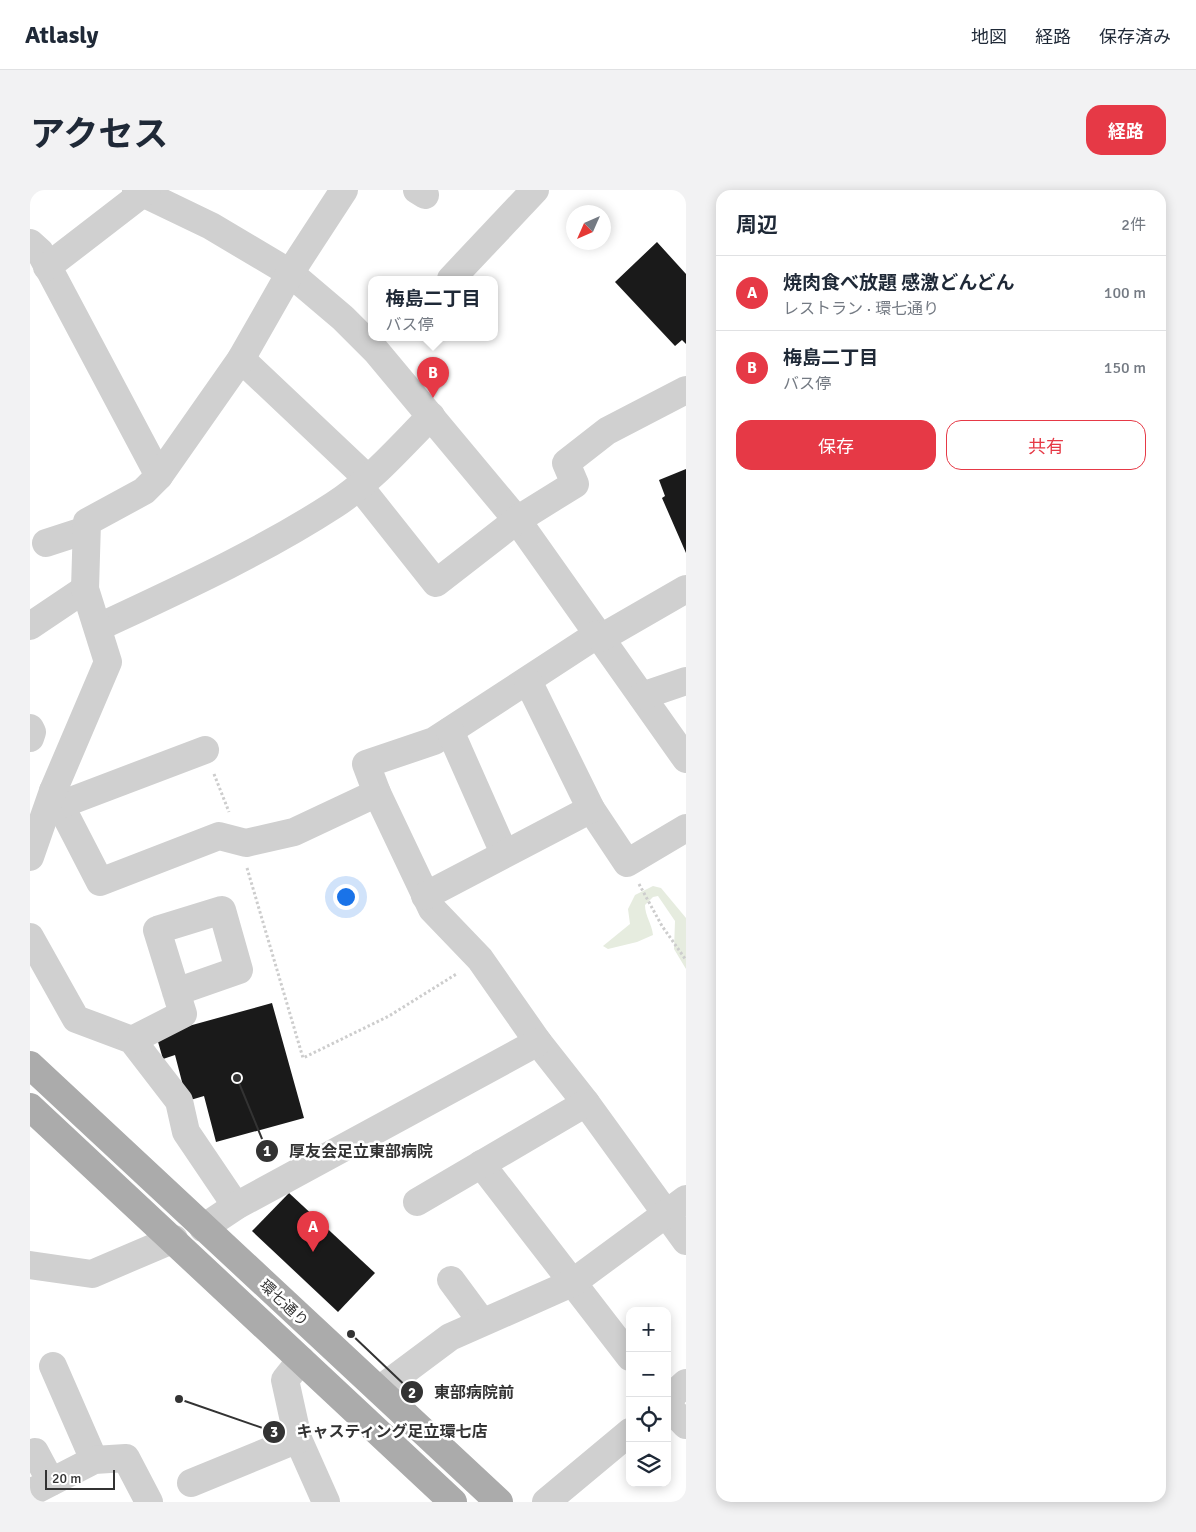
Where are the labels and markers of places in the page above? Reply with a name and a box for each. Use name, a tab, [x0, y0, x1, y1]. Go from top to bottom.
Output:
pin: B	[417, 357, 449, 398]
callout: 厚友会足立東部病院	[254, 1135, 443, 1166]
pin: A	[297, 1211, 329, 1252]
callout: 東部病院前	[399, 1377, 524, 1408]
callout: キャスティング足立環七店	[261, 1416, 498, 1447]

